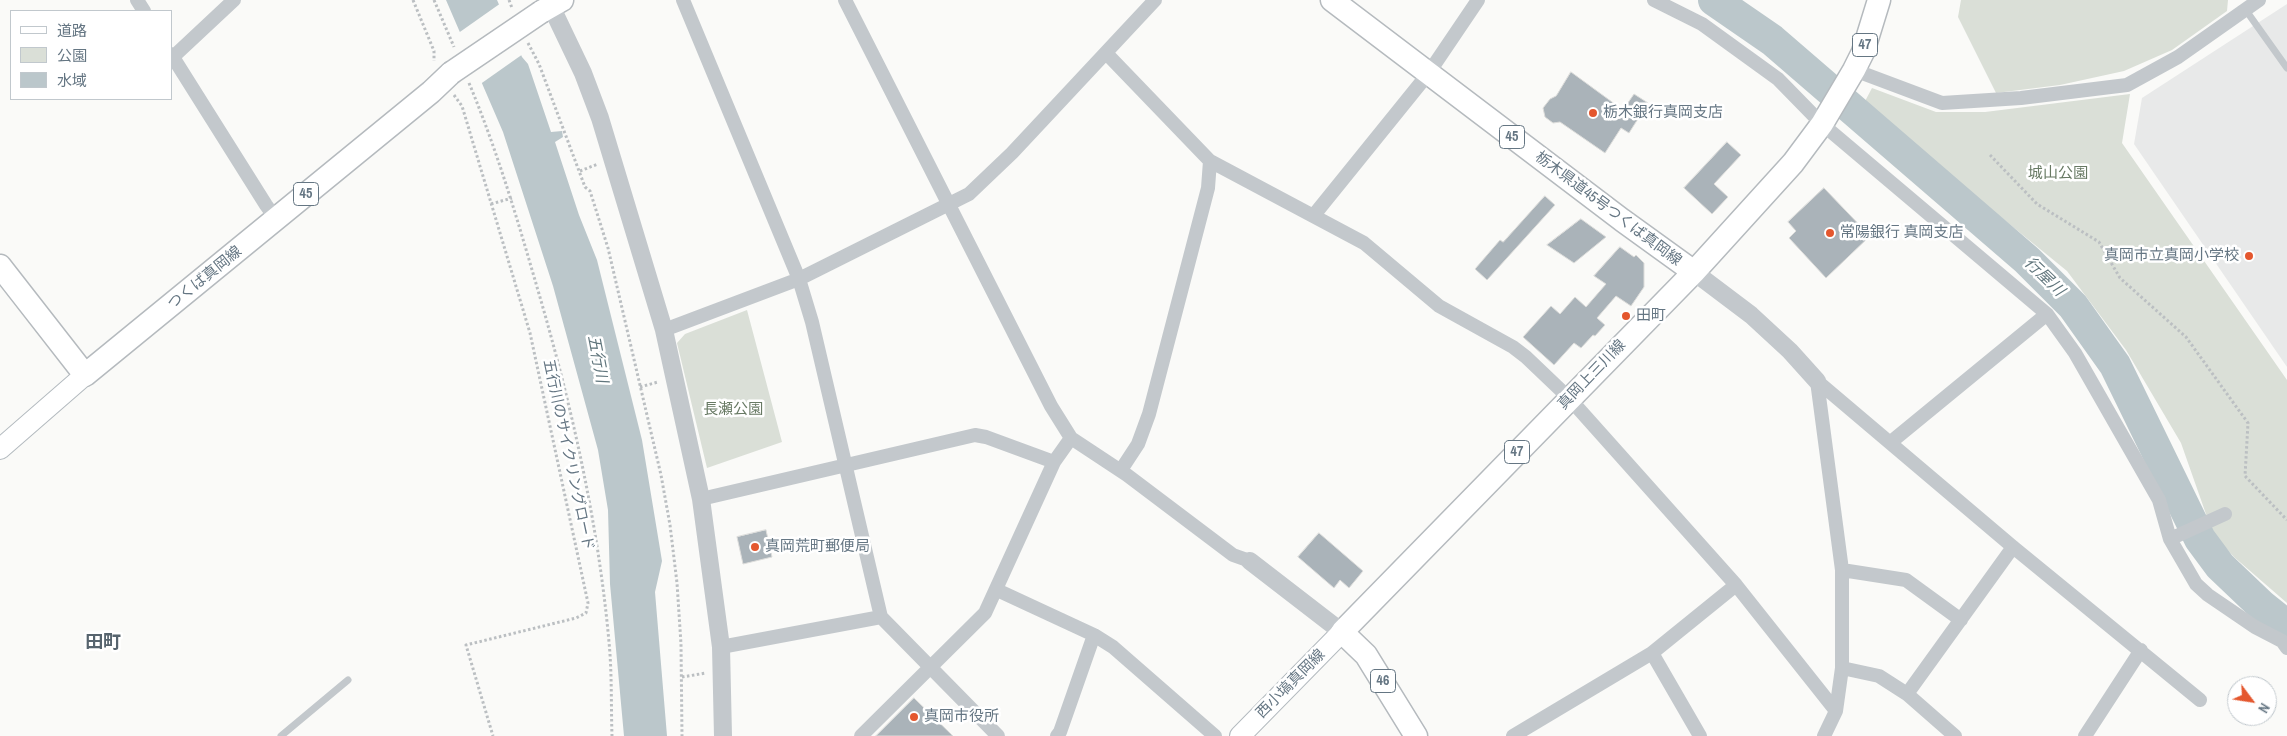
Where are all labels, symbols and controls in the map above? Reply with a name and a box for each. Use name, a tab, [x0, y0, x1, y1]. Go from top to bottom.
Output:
legend	[10, 10, 172, 100]
text: 道路	[57, 20, 87, 41]
road number: 47	[1852, 34, 1878, 56]
text: 公園	[57, 45, 87, 66]
text: 水域	[57, 70, 87, 91]
place label: 栃木銀行真岡支店	[1603, 104, 1723, 122]
marker: 栃木銀行真岡支店	[1587, 107, 1599, 119]
road number: 45	[1500, 125, 1524, 148]
street label: 栃木県道45号つくば真岡線	[1531, 148, 1685, 270]
park label: 城山公園	[2028, 165, 2088, 183]
road number: 45	[294, 182, 318, 205]
place label: 常陽銀行 真岡支店	[1840, 224, 1963, 242]
marker: 常陽銀行 真岡支店	[1824, 227, 1836, 239]
street label: つくば真岡線	[164, 243, 246, 313]
place label: 真岡市立真岡小学校	[2104, 247, 2239, 265]
marker: 真岡市立真岡小学校	[2243, 250, 2255, 262]
water label: 行屋川	[2020, 253, 2068, 301]
place label: 田町	[1636, 307, 1666, 325]
marker: 田町	[1620, 310, 1632, 322]
water label: 五行川	[583, 334, 611, 384]
street label: 真岡上三川線	[1554, 336, 1630, 414]
street label: 五行川のサイクリングロード	[539, 358, 597, 552]
park label: 長瀬公園	[703, 401, 763, 419]
road number: 47	[1504, 441, 1530, 464]
place label: 真岡荒町郵便局	[765, 538, 870, 556]
marker: 真岡荒町郵便局	[749, 541, 761, 553]
district label: 田町	[85, 632, 121, 654]
street label: 西小塙真岡線	[1253, 646, 1329, 722]
road number: 46	[1370, 669, 1396, 692]
north arrow	[2227, 676, 2277, 726]
text: N	[2254, 700, 2274, 716]
place label: 真岡市役所	[924, 708, 999, 726]
marker: 真岡市役所	[908, 711, 920, 723]

